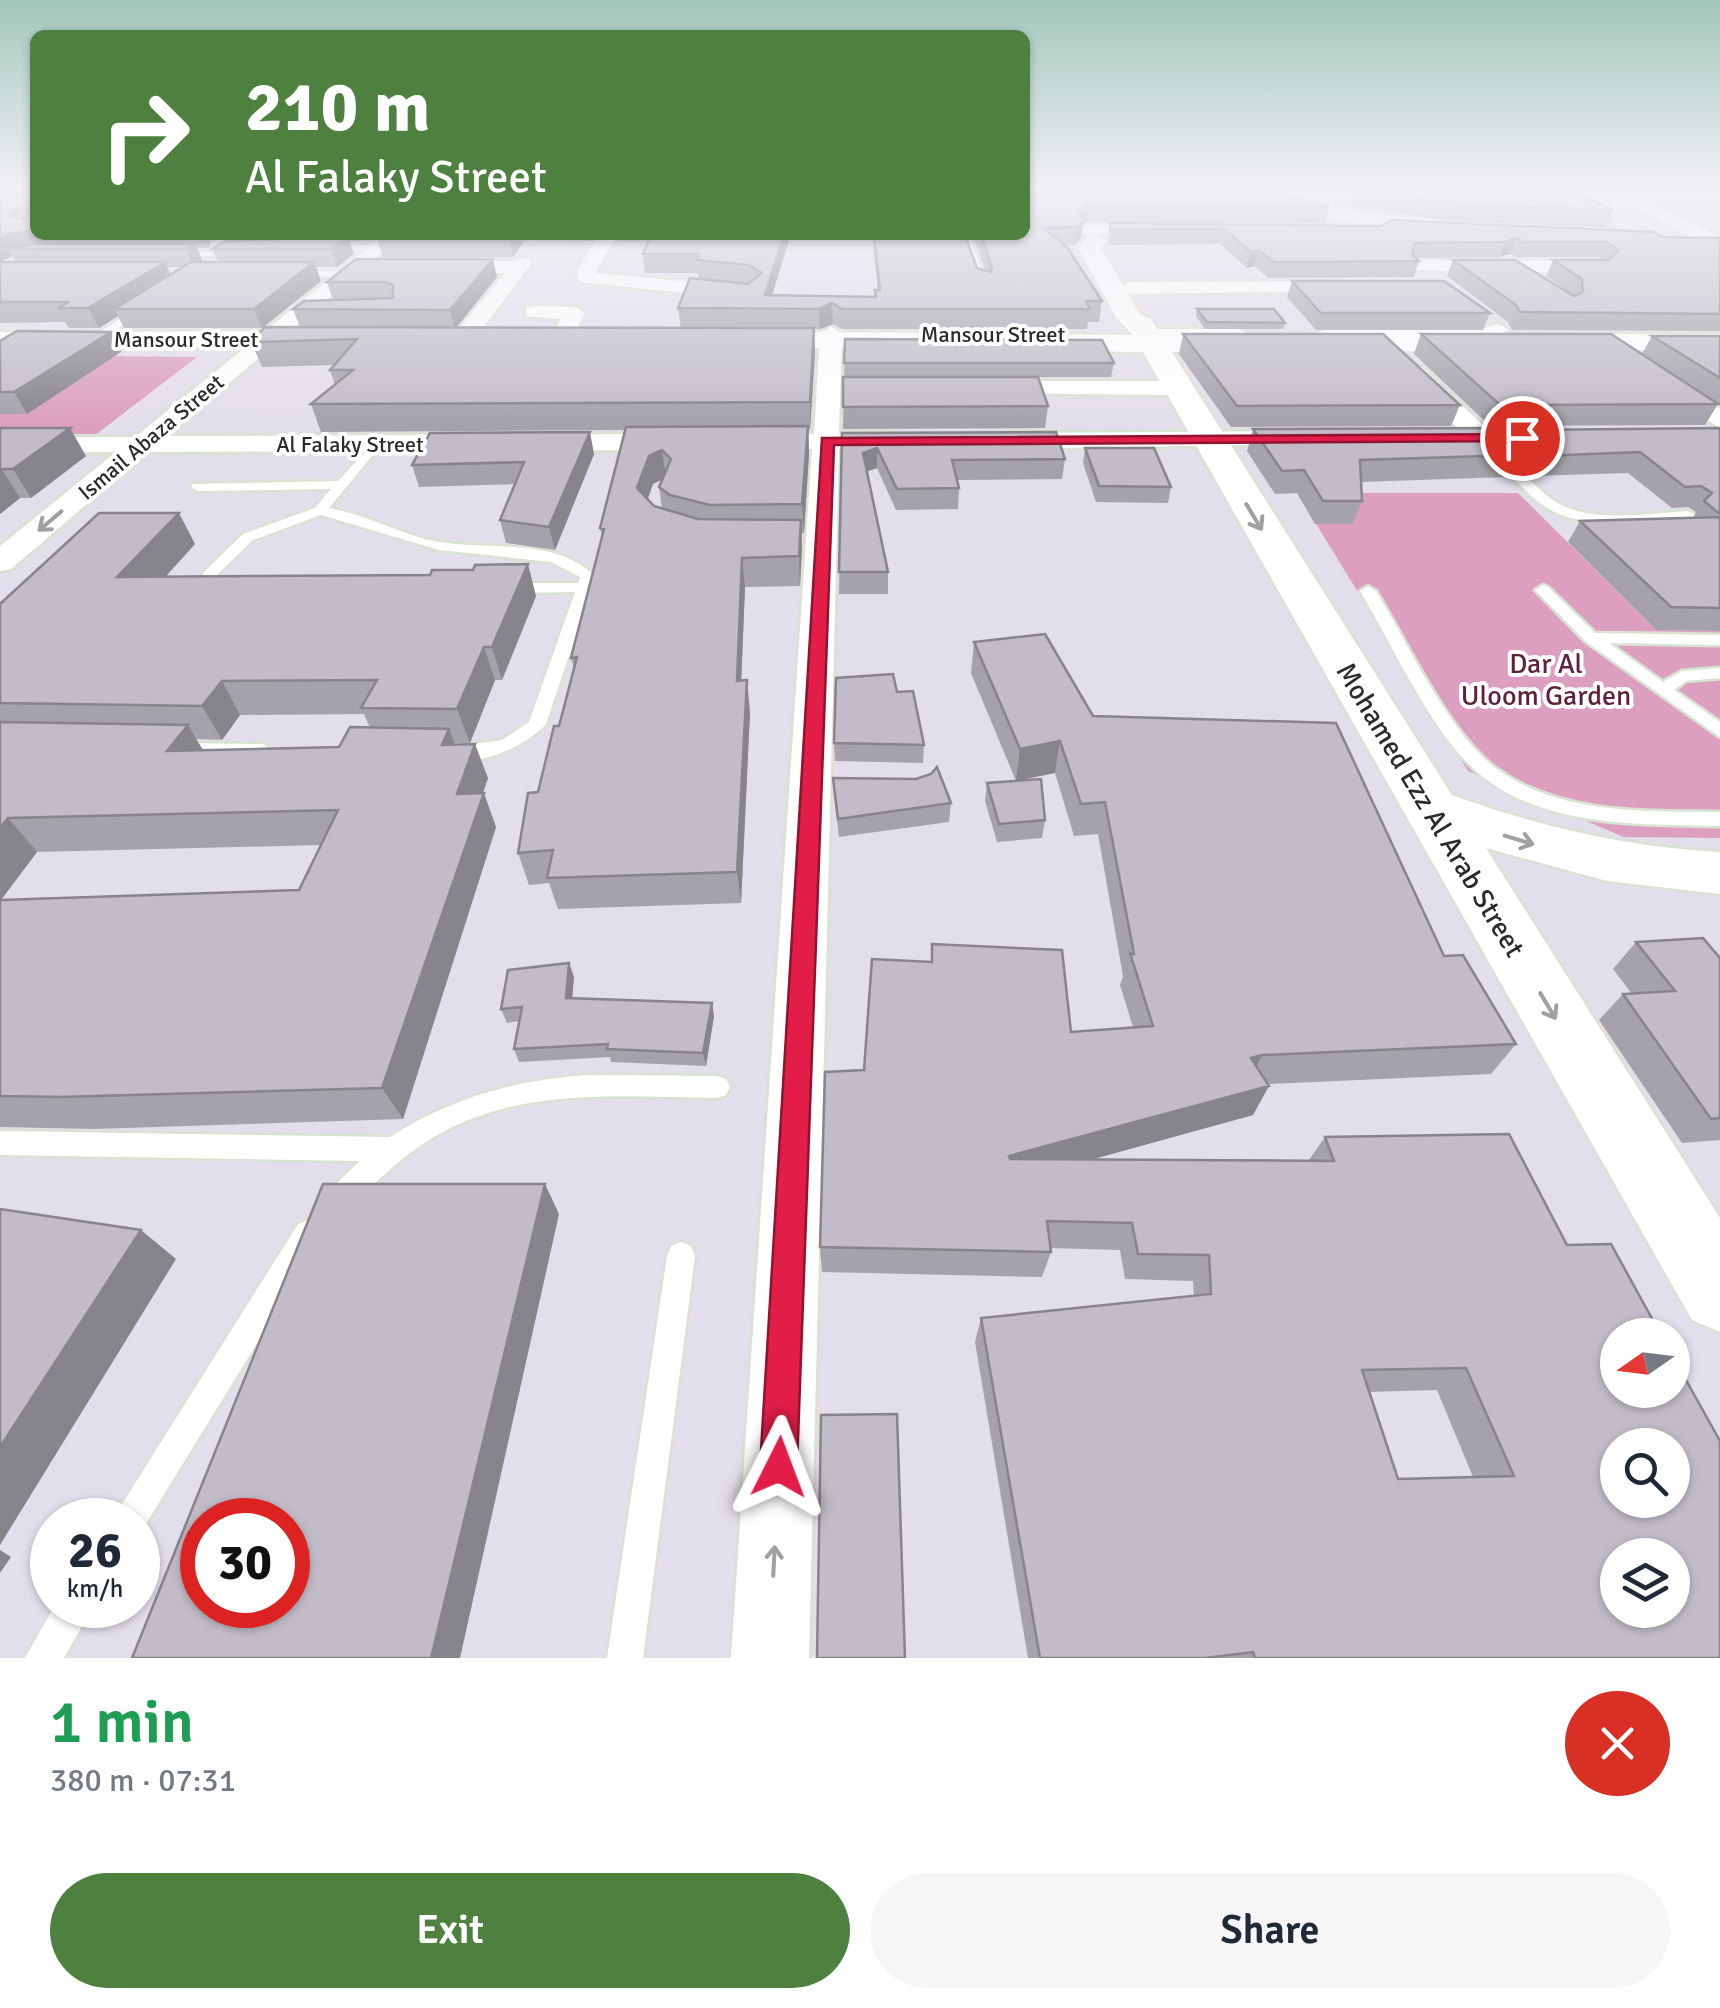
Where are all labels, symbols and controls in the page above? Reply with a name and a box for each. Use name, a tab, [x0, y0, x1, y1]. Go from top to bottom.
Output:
text: 210 m	[245, 64, 430, 150]
icon: right	[80, 70, 210, 200]
text: Al Falaky Street	[245, 150, 547, 205]
street label: Mansour Street	[921, 321, 1065, 348]
street label: Mansour Street	[114, 326, 258, 353]
street label: Ismail Abaza Street	[73, 368, 229, 506]
pin	[1480, 396, 1565, 481]
icon: arrive	[1495, 411, 1550, 466]
street label: Al Falaky Street	[276, 431, 424, 458]
one-way arrow	[1244, 502, 1264, 531]
one-way arrow	[37, 510, 63, 532]
park label: Dar Al Uloom Garden	[1461, 647, 1631, 713]
street label: Mohamed Ezz Al Arab Street	[1329, 657, 1532, 964]
one-way arrow	[1503, 832, 1534, 850]
one-way arrow	[1538, 991, 1558, 1020]
north arrow	[1600, 1318, 1690, 1408]
map controls	[1600, 1318, 1690, 1628]
position arrow	[727, 1415, 831, 1519]
button: search	[1600, 1428, 1690, 1518]
speed limit sign: 30	[180, 1498, 310, 1628]
text: 26	[68, 1520, 122, 1582]
button: layers	[1600, 1538, 1690, 1628]
one-way arrow	[765, 1545, 784, 1577]
text: km/h	[67, 1573, 123, 1604]
text: 1 min	[50, 1686, 194, 1760]
button: close	[1565, 1691, 1670, 1796]
text: 380 m · 07:31	[50, 1761, 236, 1800]
button: Exit	[50, 1873, 850, 1988]
button: Share	[870, 1873, 1670, 1988]

